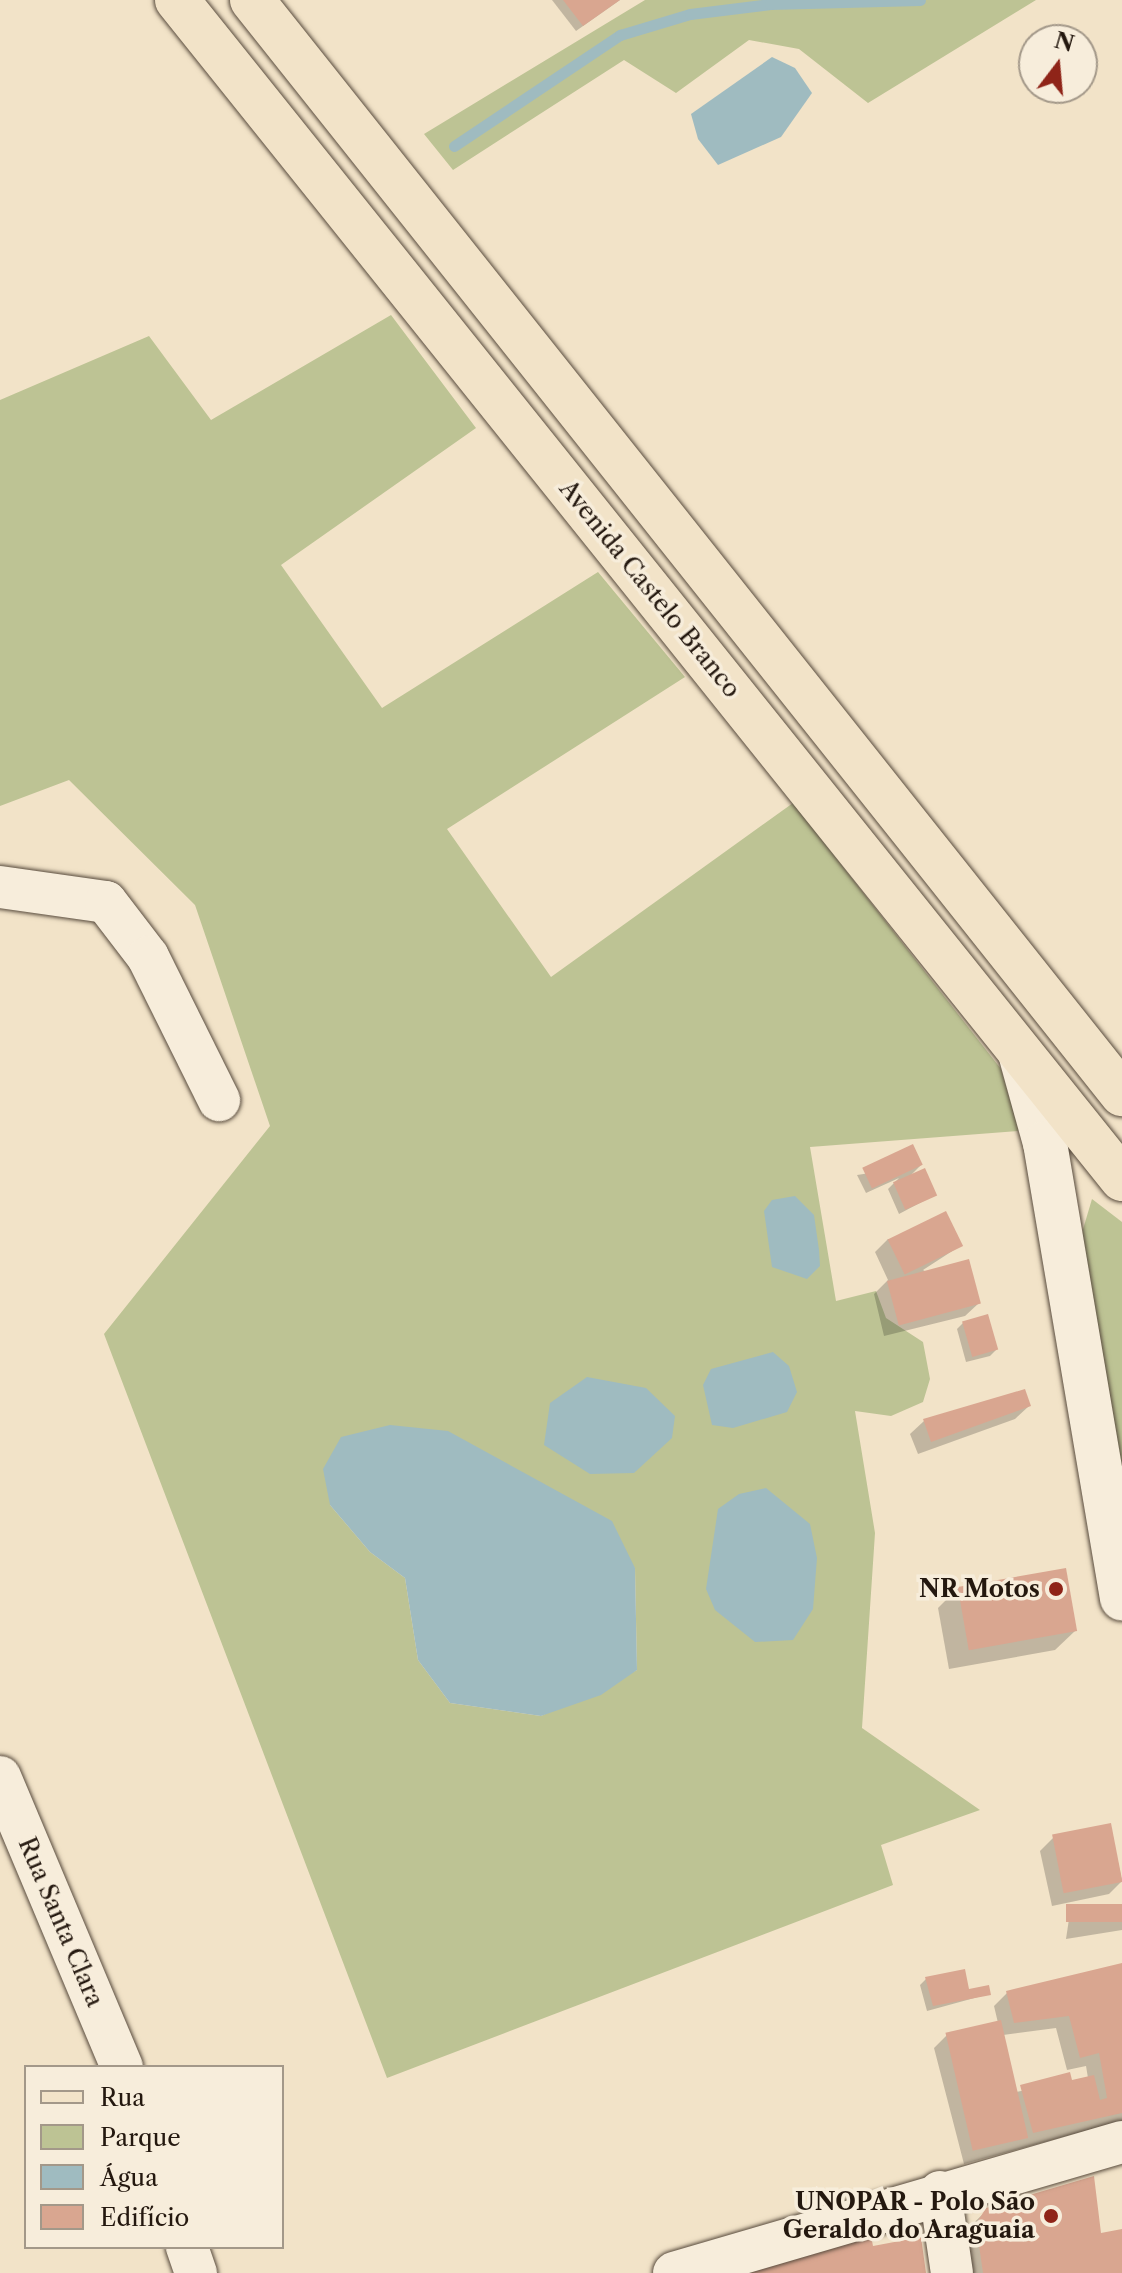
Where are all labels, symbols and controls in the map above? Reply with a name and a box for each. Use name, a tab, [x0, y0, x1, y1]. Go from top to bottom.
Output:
north arrow	[1018, 24, 1098, 104]
text: N	[1051, 27, 1077, 58]
street label: Avenida Castelo Branco	[553, 474, 747, 704]
place label: NR Motos	[918, 1575, 1040, 1603]
marker: NR Motos	[1047, 1580, 1065, 1598]
street label: Rua Santa Clara	[12, 1833, 110, 2011]
legend	[24, 2065, 284, 2249]
text: Rua	[100, 2083, 145, 2112]
text: Parque	[100, 2123, 181, 2152]
text: Água	[100, 2163, 158, 2192]
place label: UNOPAR - Polo São Geraldo do Araguaia	[782, 2188, 1035, 2244]
text: Edifício	[100, 2203, 189, 2232]
marker: UNOPAR - Polo São Geraldo do Araguaia	[1042, 2207, 1060, 2225]

